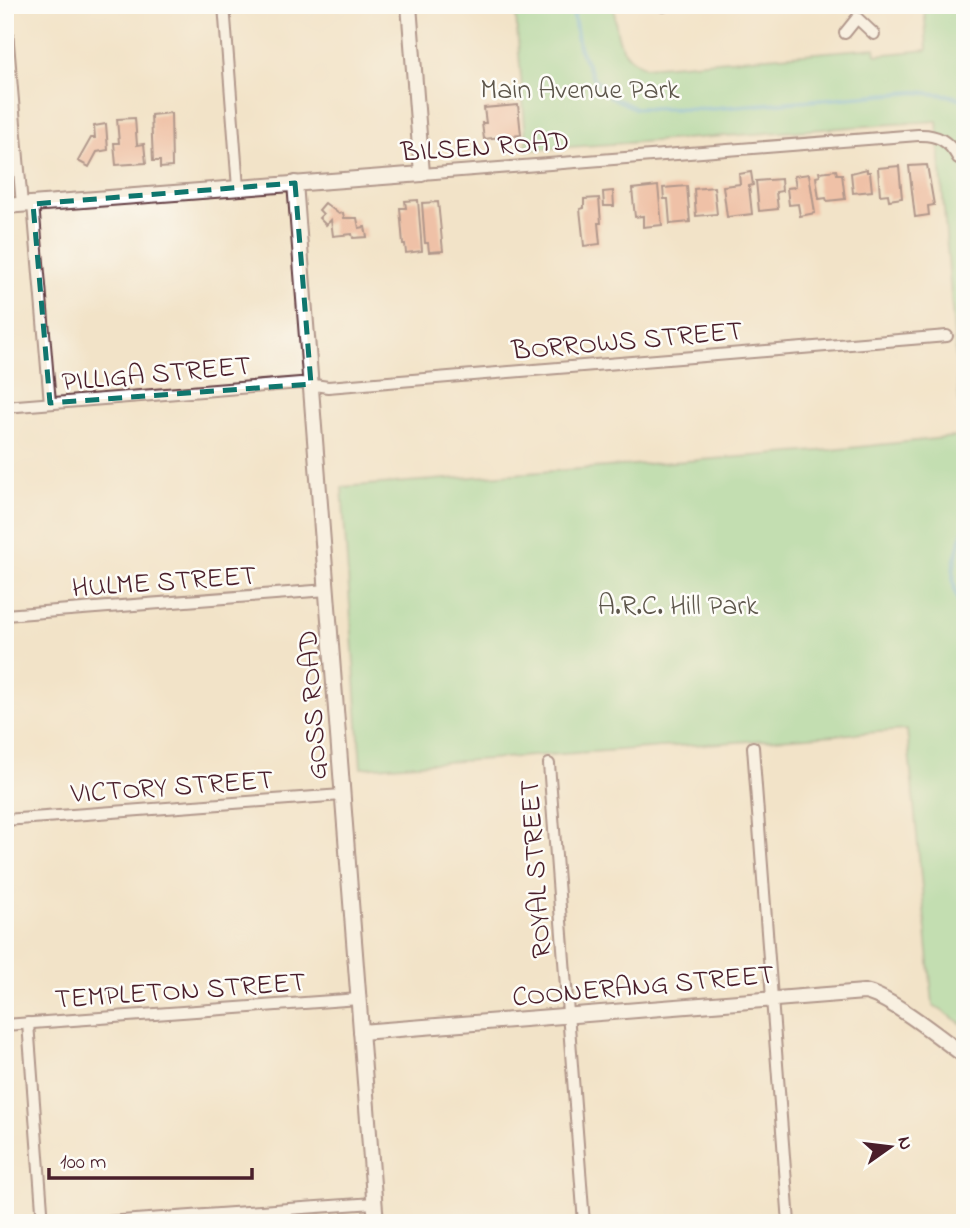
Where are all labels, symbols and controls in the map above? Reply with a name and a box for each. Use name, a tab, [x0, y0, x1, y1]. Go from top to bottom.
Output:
park label: Main Avenue Park	[480, 71, 680, 112]
street label: BILSEN ROAD	[399, 122, 571, 175]
street label: BORROWS STREET	[509, 312, 744, 373]
street label: PILLIGA STREET	[60, 347, 253, 404]
street label: HULME STREET	[71, 557, 258, 610]
park label: A.R.C. Hill Park	[598, 587, 759, 628]
street label: GOSS ROAD	[289, 628, 340, 781]
street label: VICTORY STREET	[69, 761, 275, 816]
street label: ROYAL STREET	[511, 778, 564, 960]
street label: COONERANG STREET	[511, 956, 776, 1019]
street label: TEMPLETON STREET	[53, 963, 307, 1022]
north arrow	[855, 1112, 925, 1182]
text: N	[889, 1134, 919, 1153]
scale bar	[49, 1137, 252, 1181]
text: 100 m	[60, 1148, 106, 1178]

